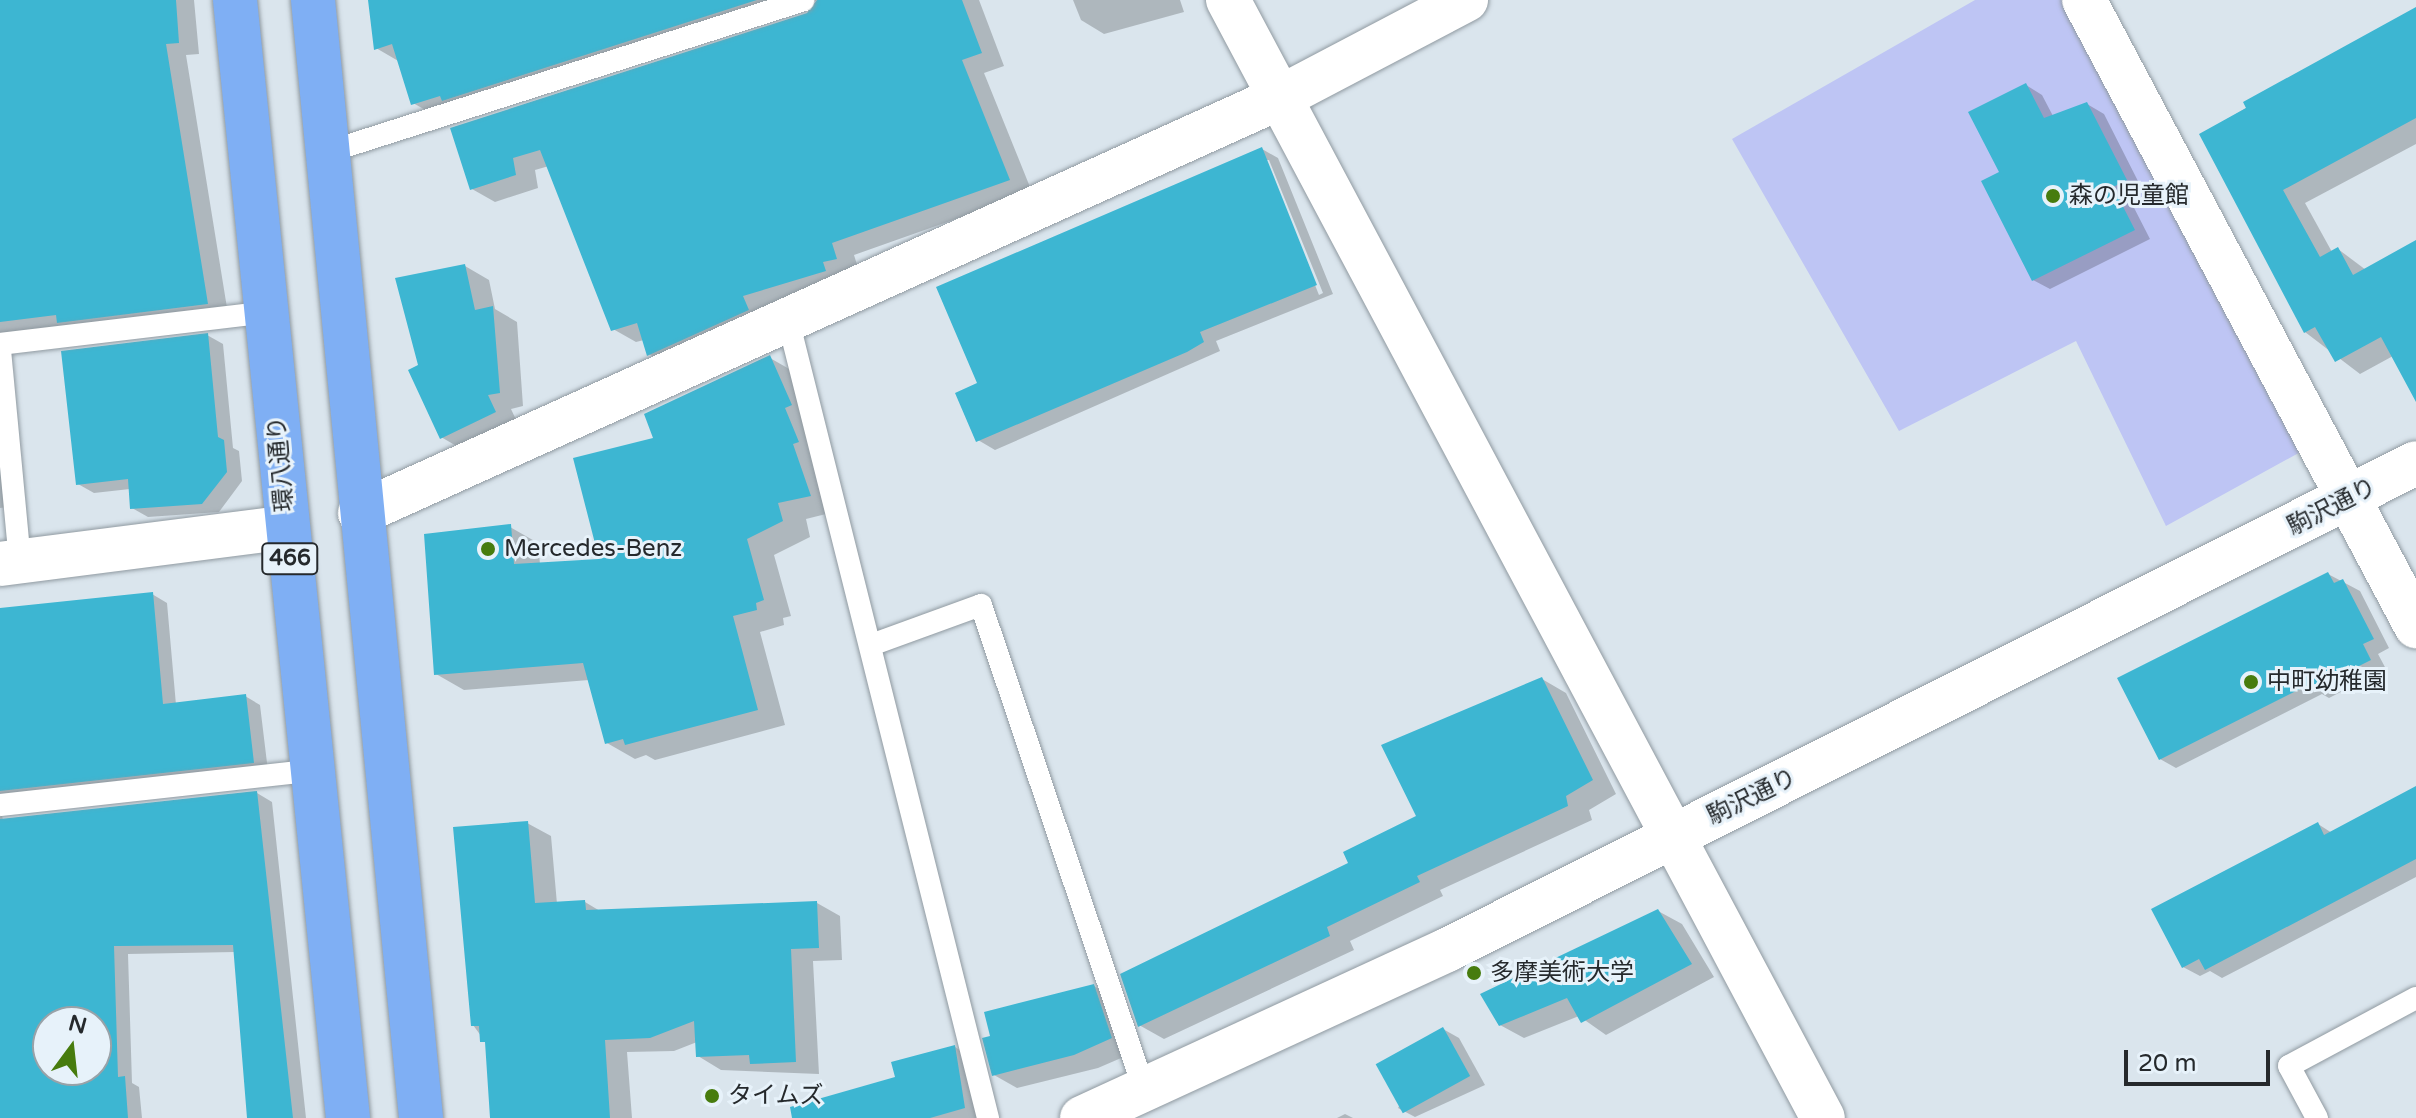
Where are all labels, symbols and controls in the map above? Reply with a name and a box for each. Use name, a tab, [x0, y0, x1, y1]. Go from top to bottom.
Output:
place label: 森の児童館	[2069, 182, 2189, 210]
marker: 森の児童館	[2044, 187, 2062, 205]
street label: 環八通り	[262, 415, 300, 513]
street label: 駒沢通り	[2283, 472, 2381, 542]
place label: Mercedes-Benz	[504, 535, 682, 563]
marker: Mercedes-Benz	[479, 540, 497, 558]
road number: 466	[260, 541, 320, 577]
place label: 中町幼稚園	[2267, 668, 2387, 696]
marker: 中町幼稚園	[2242, 673, 2260, 691]
street label: 駒沢通り	[1703, 763, 1801, 831]
place label: 多摩美術大学	[1490, 959, 1634, 987]
marker: 多摩美術大学	[1465, 964, 1483, 982]
north arrow	[32, 1006, 112, 1086]
text: N	[66, 1010, 90, 1040]
scale bar	[2128, 1034, 2274, 1084]
text: 20 m	[2138, 1049, 2196, 1078]
place label: タイムズ	[728, 1082, 824, 1110]
marker: タイムズ	[703, 1087, 721, 1105]

